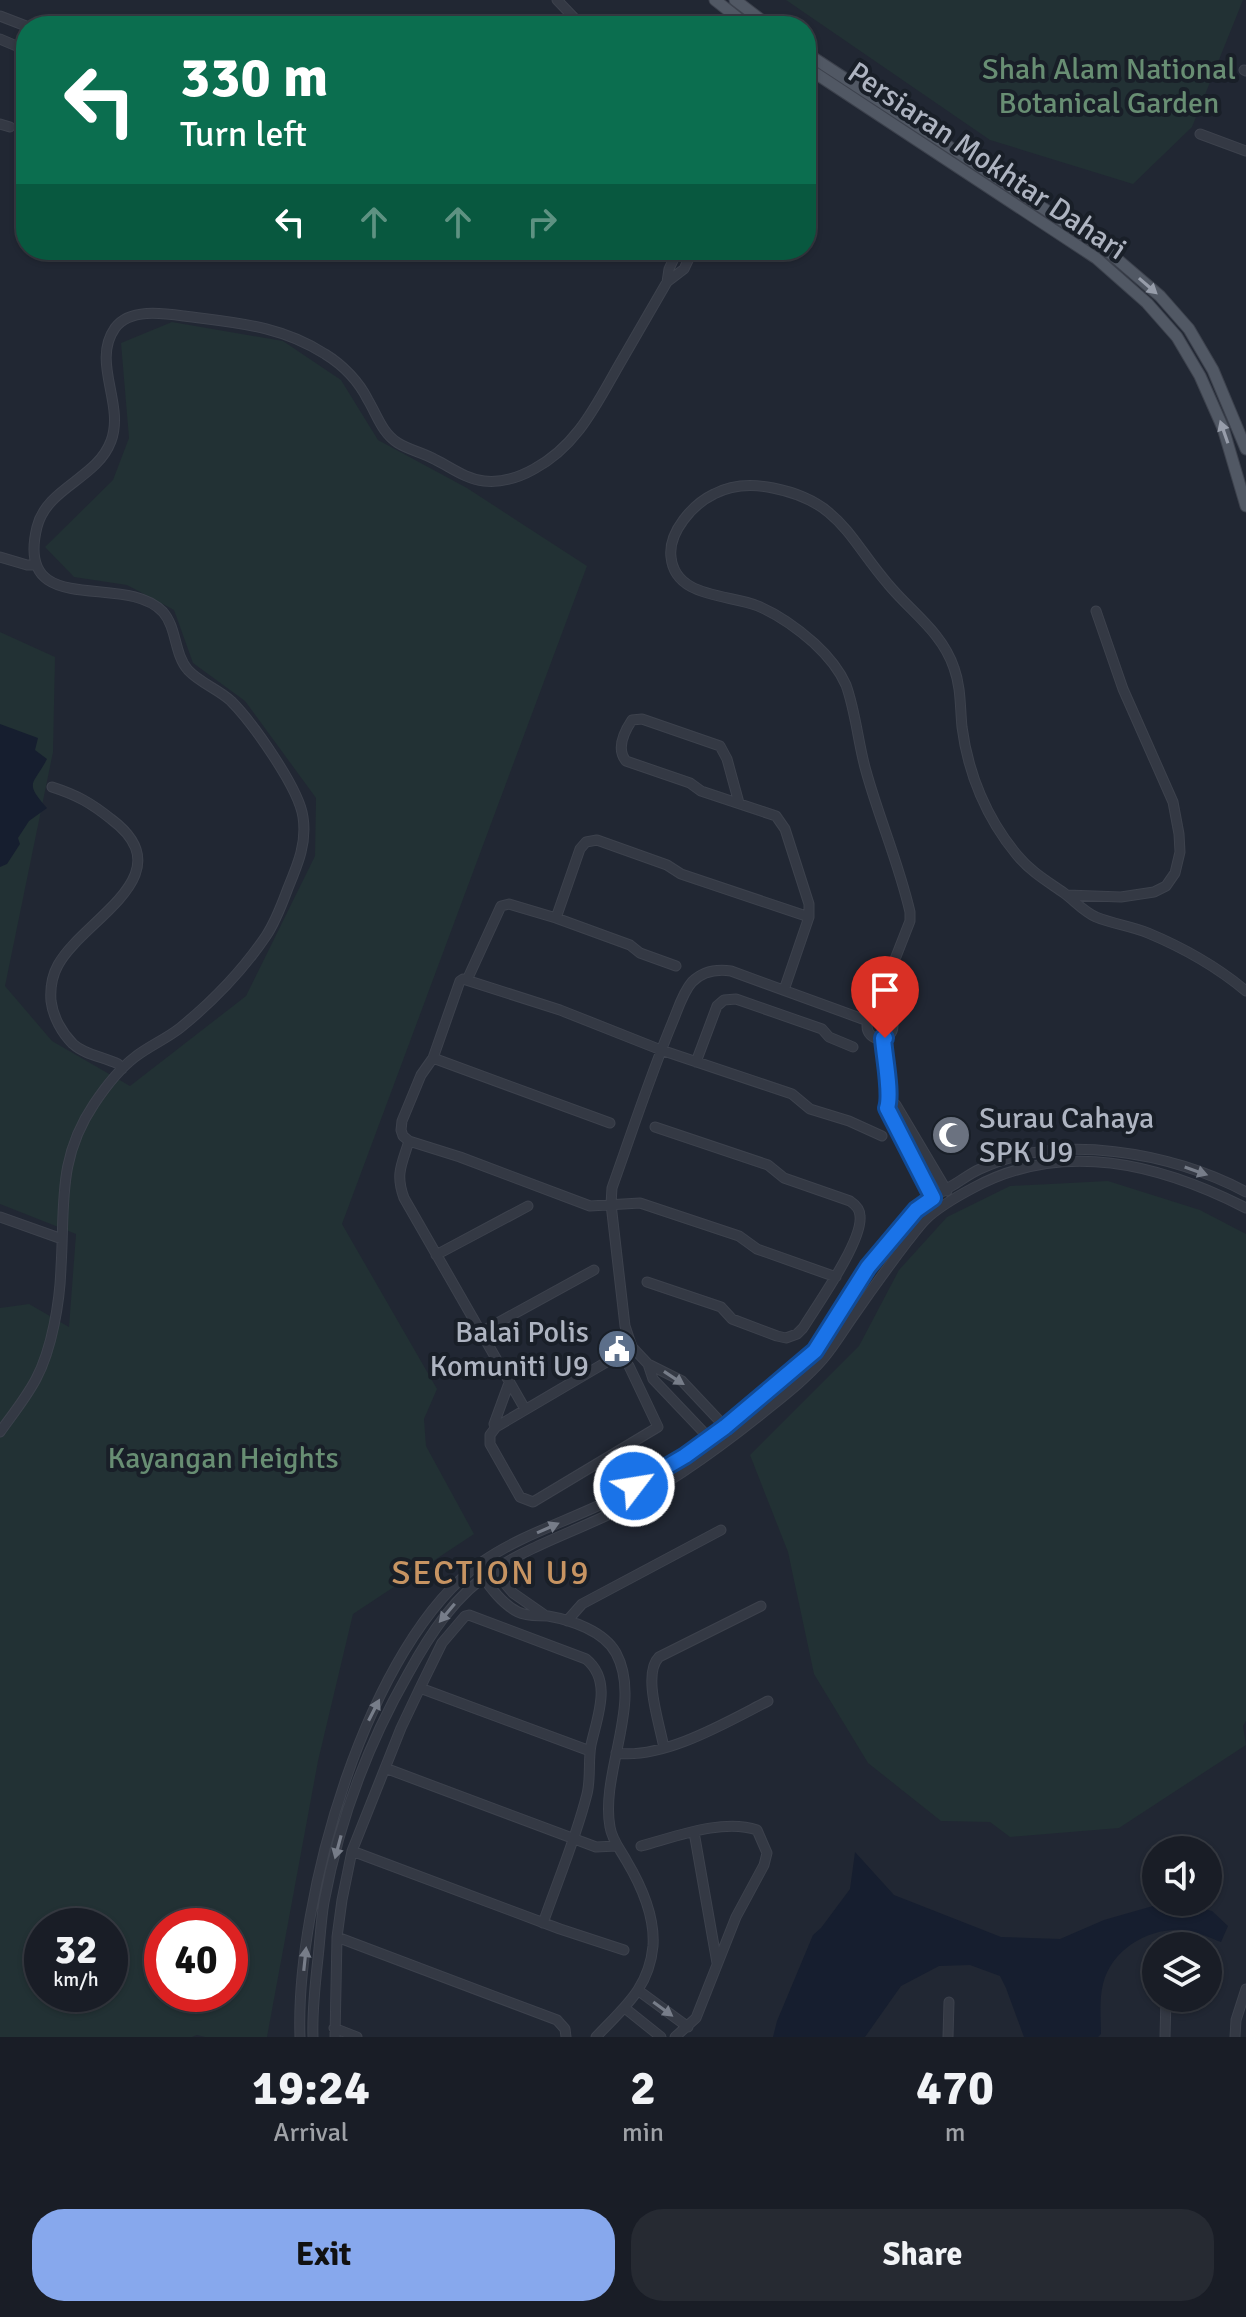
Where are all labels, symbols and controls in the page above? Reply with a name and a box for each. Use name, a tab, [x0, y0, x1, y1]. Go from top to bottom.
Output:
text: 330 m	[180, 43, 328, 112]
icon: left	[48, 48, 152, 152]
park label: Shah Alam National Botanical Garden	[982, 51, 1236, 122]
street label: Persiaran Mokhtar Dahari	[841, 54, 1133, 268]
text: Turn left	[180, 112, 307, 157]
icon: left	[268, 200, 312, 244]
icon: ahead	[352, 200, 396, 244]
icon: ahead	[436, 200, 480, 244]
icon: right	[520, 200, 564, 244]
one-way arrow	[1137, 277, 1157, 294]
one-way arrow	[1217, 419, 1229, 443]
pin	[851, 956, 919, 1038]
icon: arrive	[863, 968, 907, 1012]
place label: Surau Cahaya SPK U9	[979, 1100, 1154, 1171]
mosque icon: Surau Cahaya SPK U9	[930, 1114, 972, 1156]
one-way arrow	[1184, 1165, 1208, 1177]
place label: Balai Polis Komuniti U9	[430, 1314, 589, 1385]
public building icon: Balai Polis Komuniti U9	[596, 1328, 638, 1370]
one-way arrow	[664, 1370, 685, 1385]
park label: Kayangan Heights	[107, 1440, 339, 1477]
position arrow	[592, 1444, 676, 1528]
one-way arrow	[536, 1521, 560, 1534]
district label: SECTION U9	[391, 1552, 591, 1594]
one-way arrow	[439, 1603, 456, 1624]
one-way arrow	[367, 1698, 381, 1721]
one-way arrow	[332, 1835, 344, 1860]
map controls	[1142, 1836, 1222, 2012]
button: sound	[1142, 1836, 1222, 1916]
speed limit sign: 40	[144, 1908, 248, 2012]
text: 32	[54, 1925, 98, 1975]
button: layers	[1142, 1932, 1222, 2012]
one-way arrow	[299, 1946, 312, 1971]
text: km/h	[53, 1967, 99, 1992]
one-way arrow	[653, 2001, 674, 2016]
text: 19:24	[252, 2059, 370, 2118]
text: 2	[630, 2059, 656, 2118]
text: 470	[916, 2059, 994, 2118]
text: Arrival	[274, 2117, 348, 2149]
text: min	[622, 2117, 664, 2149]
text: m	[945, 2117, 965, 2149]
button: Exit	[32, 2209, 615, 2301]
button: Share	[631, 2209, 1214, 2301]

